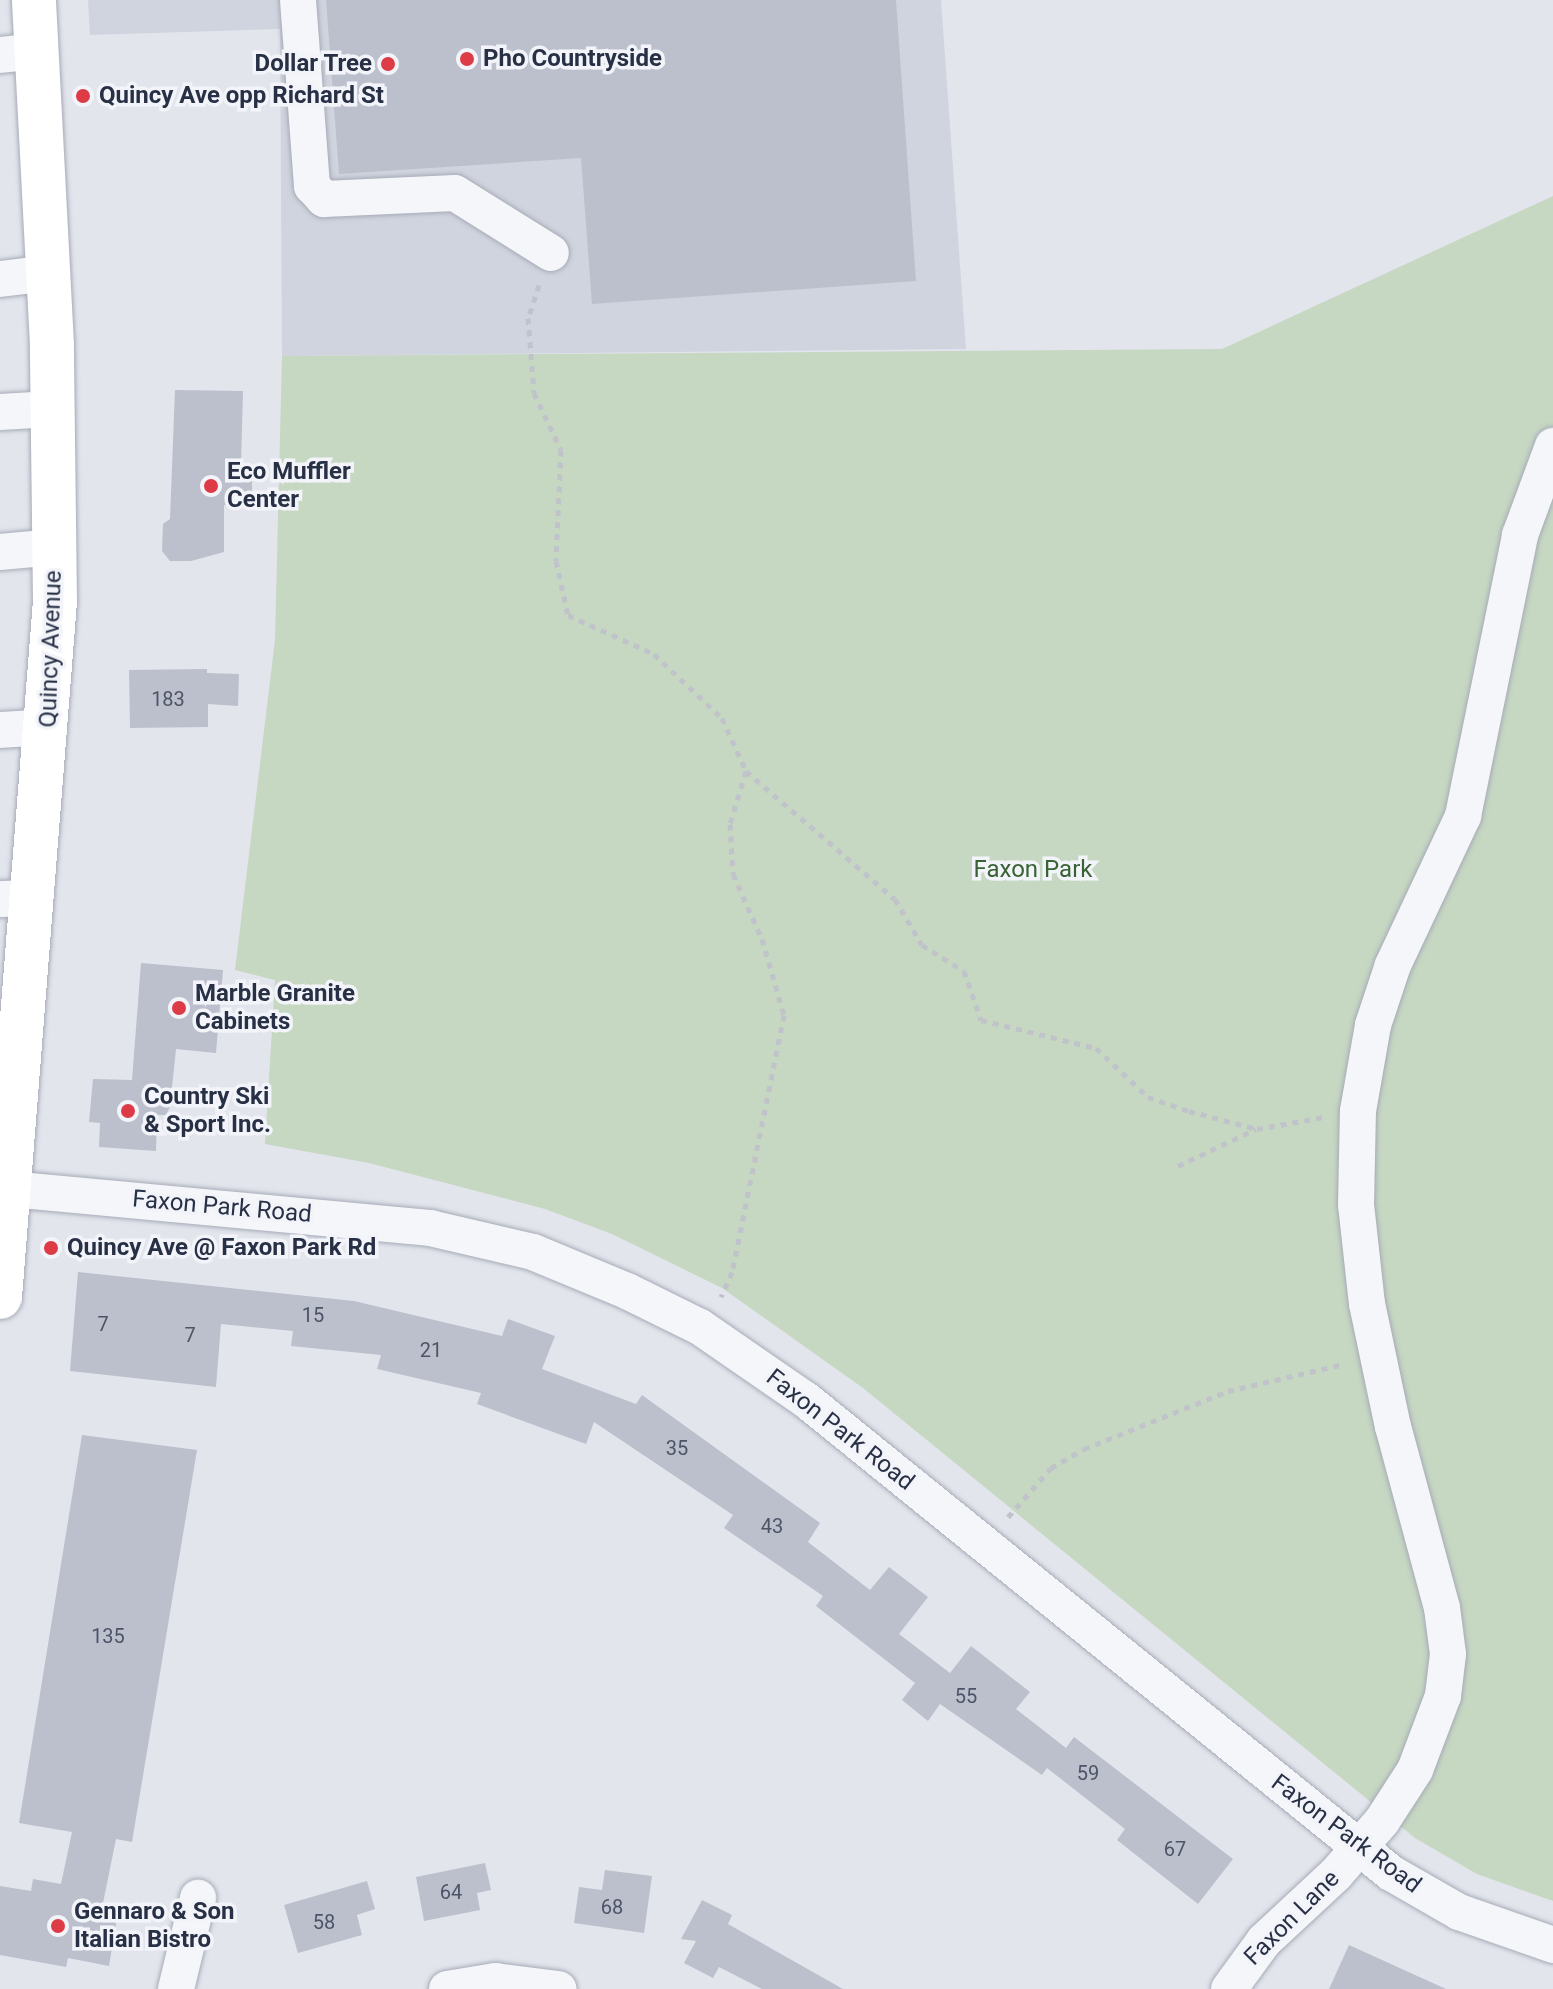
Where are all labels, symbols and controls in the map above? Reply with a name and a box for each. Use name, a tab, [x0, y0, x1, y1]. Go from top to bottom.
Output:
place label: Pho Countryside	[483, 45, 662, 73]
place label: Dollar Tree	[254, 50, 372, 78]
marker: Pho Countryside	[458, 50, 476, 68]
marker: Dollar Tree	[379, 55, 397, 73]
place label: Quincy Ave opp Richard St	[99, 82, 384, 110]
marker: Quincy Ave opp Richard St	[74, 87, 92, 105]
place label: Eco Muffler Center	[227, 458, 351, 514]
marker: Eco Muffler Center	[202, 477, 220, 495]
street label: Quincy Avenue	[34, 570, 68, 728]
house number: 183	[151, 687, 185, 711]
park label: Faxon Park	[974, 856, 1092, 884]
place label: Marble Granite Cabinets	[195, 980, 355, 1036]
marker: Marble Granite Cabinets	[170, 999, 188, 1017]
place label: Country Ski & Sport Inc.	[144, 1083, 271, 1139]
marker: Country Ski & Sport Inc.	[119, 1102, 137, 1120]
street label: Faxon Park Road	[131, 1185, 313, 1229]
place label: Quincy Ave @ Faxon Park Rd	[67, 1234, 376, 1262]
marker: Quincy Ave @ Faxon Park Rd	[42, 1239, 60, 1257]
house number: 15	[302, 1303, 324, 1327]
house number: 7	[97, 1312, 109, 1336]
house number: 7	[184, 1323, 196, 1347]
house number: 21	[420, 1338, 442, 1362]
street label: Faxon Park Road	[760, 1363, 920, 1497]
house number: 35	[666, 1436, 688, 1460]
house number: 43	[761, 1514, 783, 1538]
house number: 135	[91, 1624, 125, 1648]
house number: 55	[955, 1684, 977, 1708]
house number: 59	[1077, 1761, 1099, 1785]
street label: Faxon Park Road	[1266, 1768, 1426, 1900]
house number: 67	[1164, 1837, 1186, 1861]
street label: Faxon Lane	[1239, 1865, 1345, 1971]
house number: 64	[440, 1880, 462, 1904]
house number: 68	[601, 1895, 623, 1919]
place label: Gennaro & Son Italian Bistro	[74, 1898, 235, 1954]
house number: 58	[313, 1910, 335, 1934]
marker: Gennaro & Son Italian Bistro	[49, 1917, 67, 1935]

